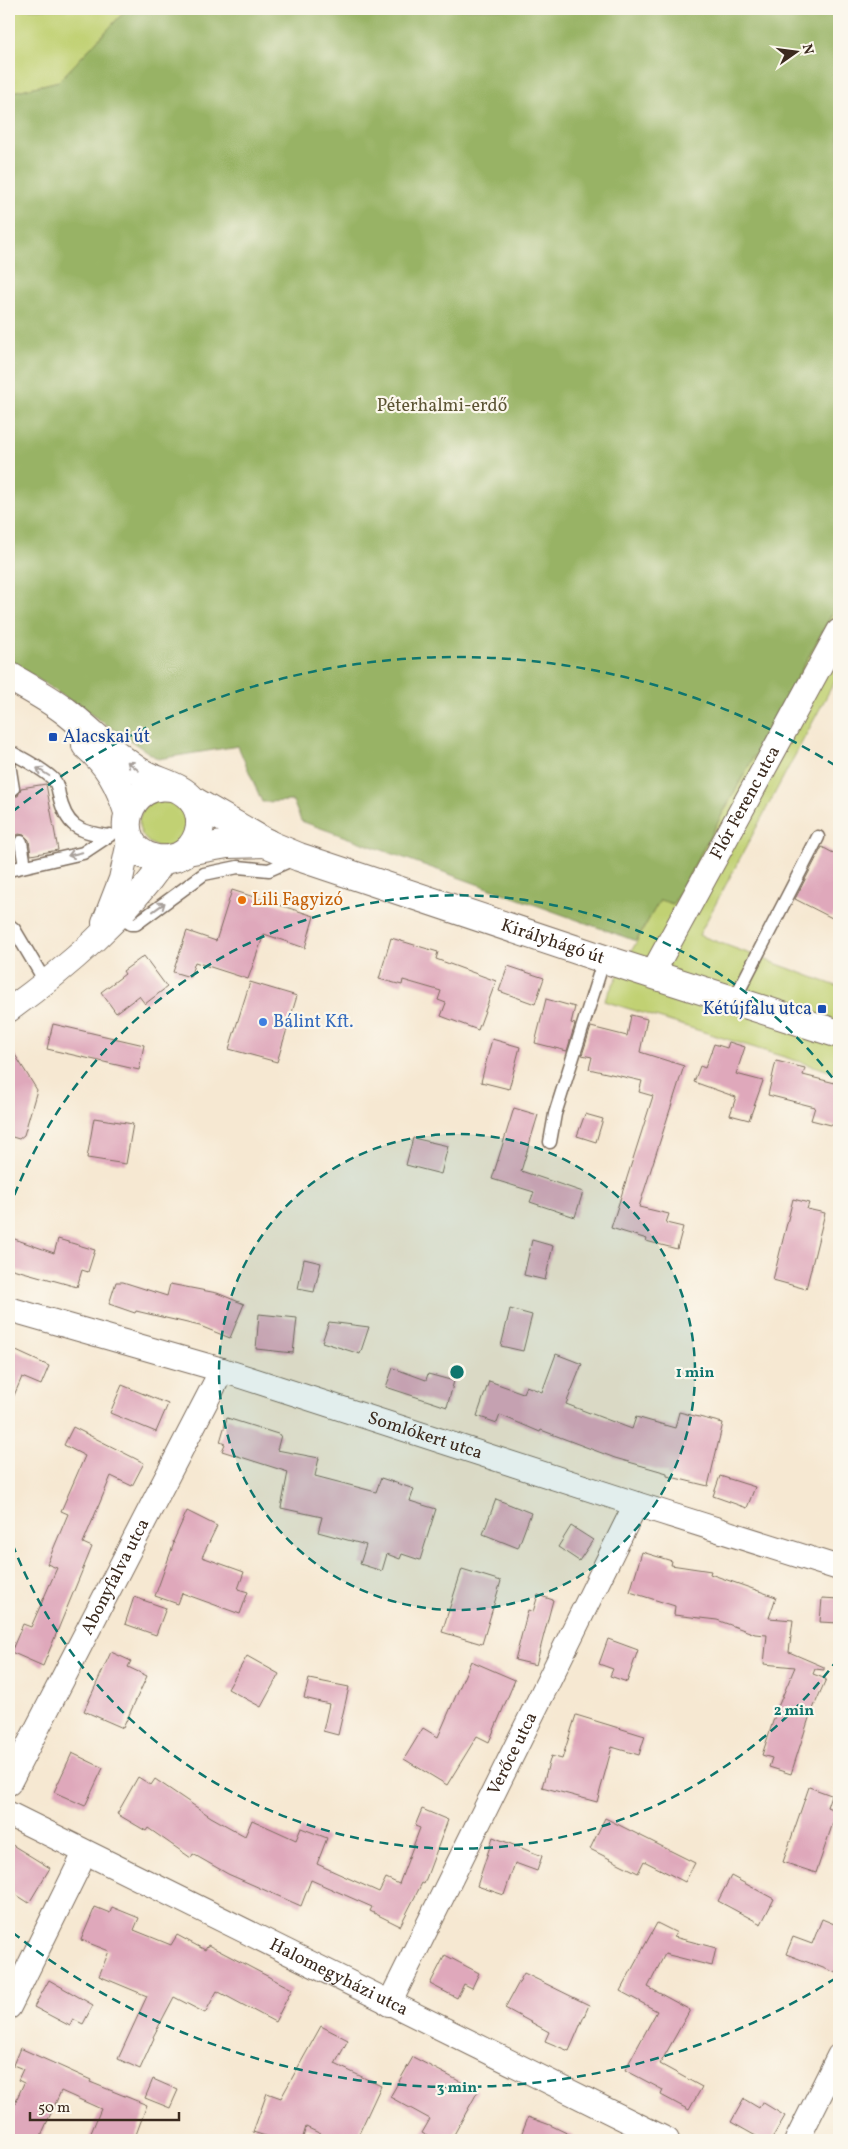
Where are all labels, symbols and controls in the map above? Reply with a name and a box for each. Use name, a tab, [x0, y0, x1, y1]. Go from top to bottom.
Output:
north arrow	[770, 28, 820, 78]
text: N	[797, 42, 818, 56]
park label: Péterhalmi-erdő	[377, 394, 507, 419]
place label: Alacskai út	[63, 725, 150, 750]
marker: Alacskai út	[47, 731, 59, 743]
street label: Flór Ferenc utca	[704, 742, 786, 864]
one-way arrow	[126, 760, 139, 771]
one-way arrow	[36, 766, 50, 776]
one-way arrow	[67, 850, 83, 860]
place label: Lili Fagyizó	[252, 888, 343, 913]
marker: Lili Fagyizó	[236, 894, 248, 906]
one-way arrow	[152, 902, 166, 912]
street label: Királyhágó út	[498, 913, 608, 971]
place label: Kétújfalu utca	[703, 997, 812, 1022]
marker: Kétújfalu utca	[816, 1003, 828, 1015]
place label: Bálint Kft.	[273, 1010, 354, 1035]
marker: Bálint Kft.	[257, 1016, 269, 1028]
centre of rings	[448, 1363, 466, 1381]
text: 1 min	[676, 1363, 714, 1384]
street label: Somlókert utca	[365, 1405, 486, 1466]
street label: Abonyfalva utca	[75, 1514, 156, 1639]
text: 2 min	[774, 1701, 814, 1722]
street label: Verőce utca	[481, 1708, 544, 1800]
street label: Halomegyházi utca	[265, 1932, 412, 2022]
text: 3 min	[437, 2078, 477, 2099]
scale bar	[30, 2089, 179, 2121]
text: 50 m	[38, 2098, 70, 2119]

